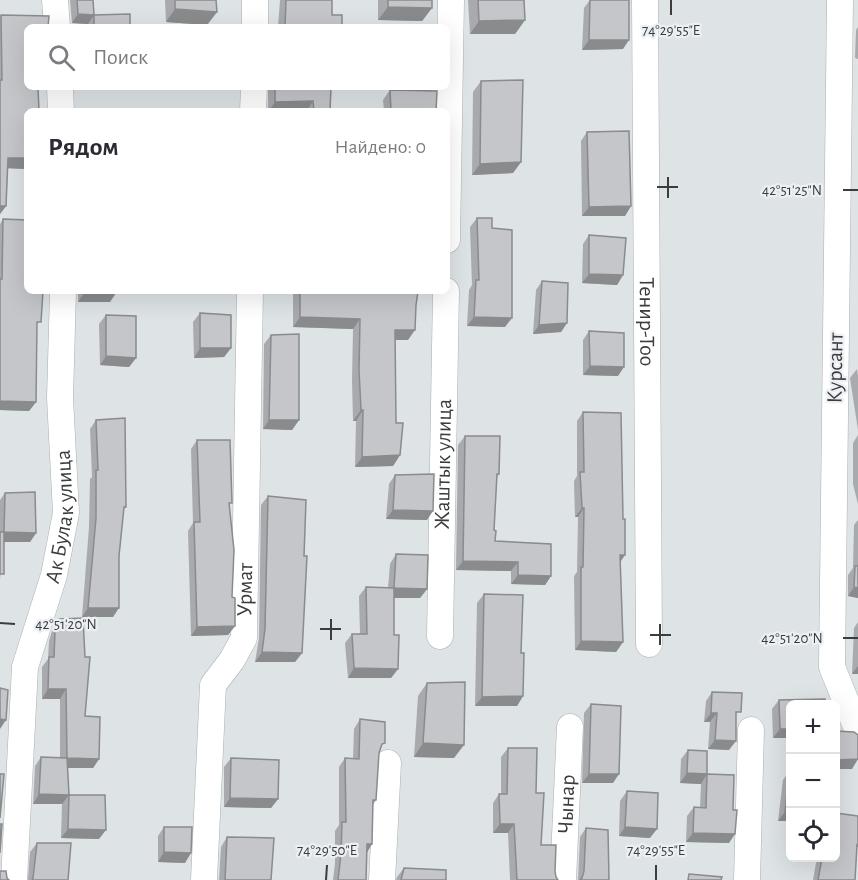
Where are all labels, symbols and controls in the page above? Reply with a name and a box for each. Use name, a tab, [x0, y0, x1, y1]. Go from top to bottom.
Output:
text: 74°29'55"E	[642, 23, 700, 38]
search box	[24, 24, 450, 90]
icon: search	[45, 41, 78, 74]
text: Поиск	[93, 46, 148, 68]
text: Рядом	[48, 134, 119, 160]
text: Найдено: 0	[335, 137, 426, 157]
text: 42°51'25"N	[762, 183, 822, 198]
street label: Тенир-Тоо	[636, 277, 658, 367]
street label: Курсант	[823, 331, 847, 404]
street label: Жаштык улица	[431, 399, 455, 529]
street label: Ак Булак улица	[41, 449, 77, 586]
street label: Урмат	[233, 562, 256, 617]
text: 42°51'20"N	[35, 617, 97, 632]
text: 42°51'20"N	[761, 631, 823, 646]
map controls	[786, 700, 840, 862]
button: +	[786, 700, 840, 754]
button: −	[786, 754, 840, 808]
street label: Чынар	[554, 774, 579, 834]
button: locate	[786, 808, 840, 862]
text: 74°29'50"E	[297, 843, 357, 858]
text: 74°29'55"E	[627, 843, 685, 858]

